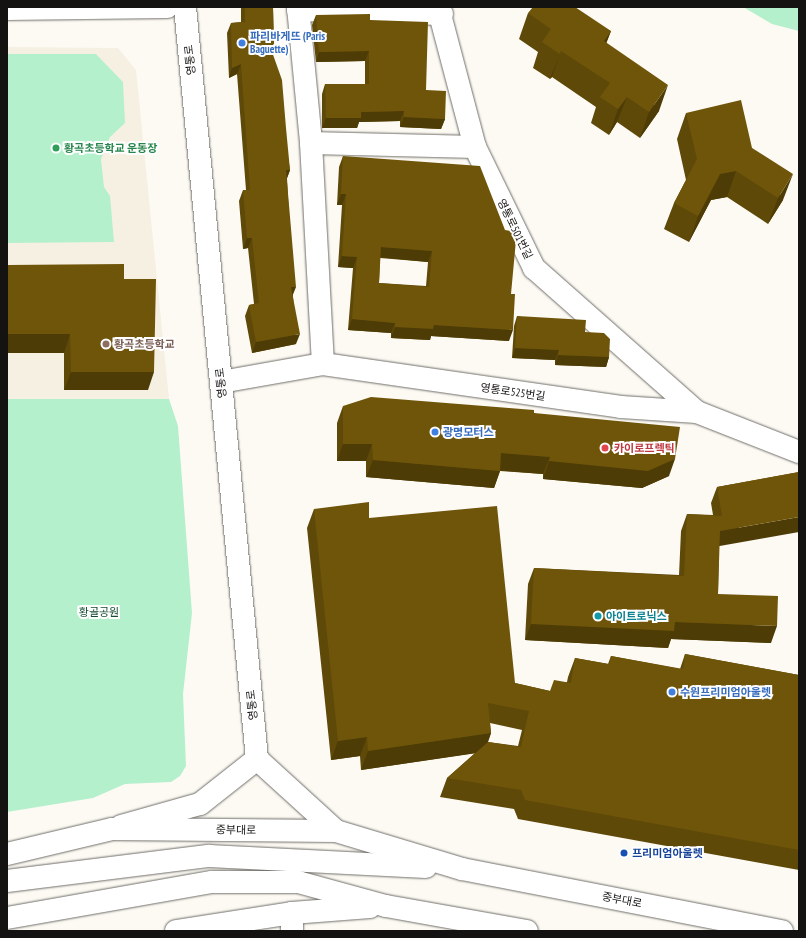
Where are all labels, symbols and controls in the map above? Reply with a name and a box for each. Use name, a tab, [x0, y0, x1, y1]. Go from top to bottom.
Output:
place label: 파리바게뜨 (Paris Baguette)	[250, 30, 325, 56]
marker: 파리바게뜨 (Paris Baguette)	[237, 38, 247, 48]
street label: 영통로	[182, 44, 198, 76]
place label: 황곡초등학교 운동장	[64, 141, 157, 155]
marker: 황곡초등학교 운동장	[51, 143, 61, 153]
street label: 영통로501번길	[495, 197, 535, 261]
place label: 황곡초등학교	[114, 337, 175, 351]
marker: 황곡초등학교	[101, 339, 111, 349]
street label: 영통로	[213, 367, 229, 399]
street label: 영통로525번길	[480, 381, 546, 403]
place label: 광명모터스	[443, 425, 494, 439]
marker: 광명모터스	[430, 427, 440, 437]
place label: 카이로프렉틱	[614, 441, 675, 455]
marker: 카이로프렉틱	[599, 442, 611, 454]
park label: 황골공원	[79, 605, 119, 619]
place label: 아이트로닉스	[606, 609, 667, 623]
marker: 아이트로닉스	[593, 611, 603, 621]
place label: 수원프리미엄아울렛	[680, 685, 771, 699]
marker: 수원프리미엄아울렛	[667, 687, 677, 697]
street label: 영통로	[244, 689, 260, 721]
street label: 중부대로	[216, 823, 256, 837]
place label: 프리미엄아울렛	[632, 846, 703, 860]
marker: 프리미엄아울렛	[619, 848, 629, 858]
street label: 중부대로	[601, 890, 643, 910]

